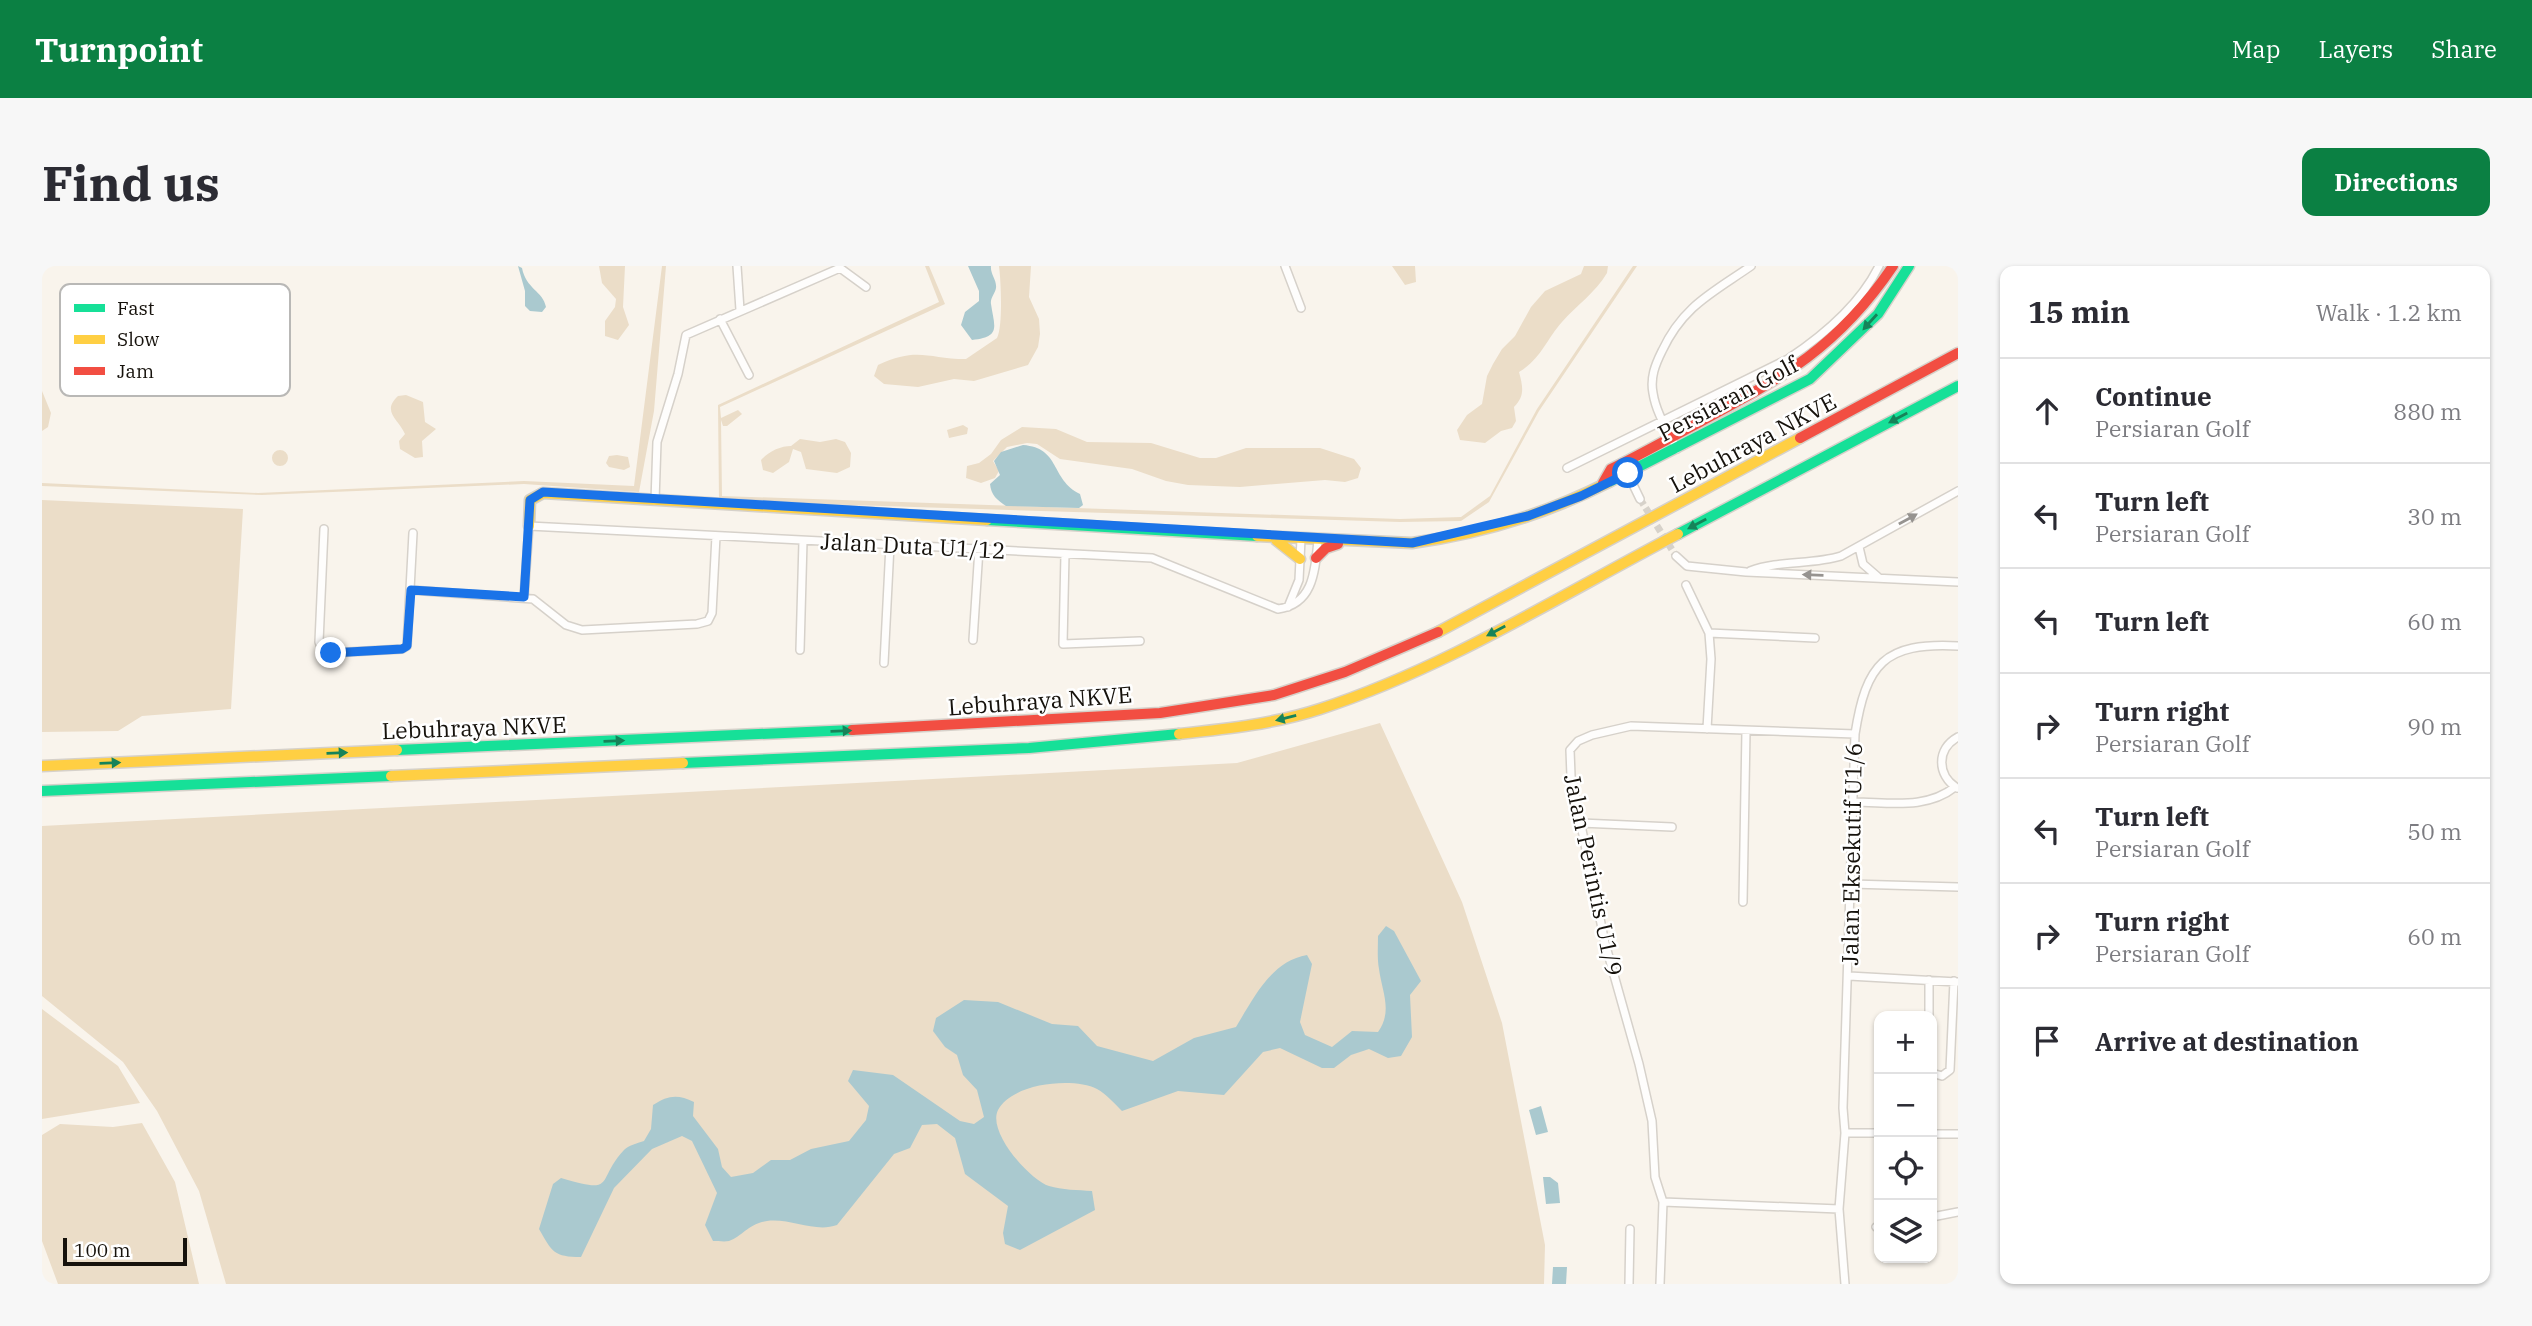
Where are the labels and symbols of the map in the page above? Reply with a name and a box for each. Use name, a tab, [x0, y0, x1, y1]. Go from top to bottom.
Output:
legend	[60, 284, 290, 396]
text: Fast	[117, 296, 155, 320]
one-way arrow	[1862, 313, 1878, 331]
text: Slow	[117, 327, 159, 351]
street label: Persiaran Golf	[1652, 348, 1805, 448]
text: Jam	[117, 359, 154, 383]
street label: Lebuhraya NKVE	[1664, 385, 1841, 499]
one-way arrow	[1888, 412, 1908, 424]
route start	[1612, 457, 1643, 488]
one-way arrow	[1899, 513, 1918, 525]
one-way arrow	[1686, 518, 1706, 530]
street label: Jalan Duta U1/12	[820, 525, 1007, 565]
one-way arrow	[1801, 570, 1823, 581]
one-way arrow	[1486, 625, 1505, 637]
route end	[315, 637, 346, 668]
street label: Lebuhraya NKVE	[947, 679, 1133, 721]
street label: Lebuhraya NKVE	[381, 709, 567, 745]
one-way arrow	[1275, 713, 1297, 724]
one-way arrow	[830, 726, 852, 737]
one-way arrow	[603, 735, 625, 746]
street label: Jalan Eksekutif U1/6	[1834, 742, 1868, 966]
one-way arrow	[327, 747, 349, 758]
one-way arrow	[99, 757, 121, 768]
street label: Jalan Perintis U1/9	[1558, 771, 1630, 978]
scale bar	[63, 1235, 187, 1267]

